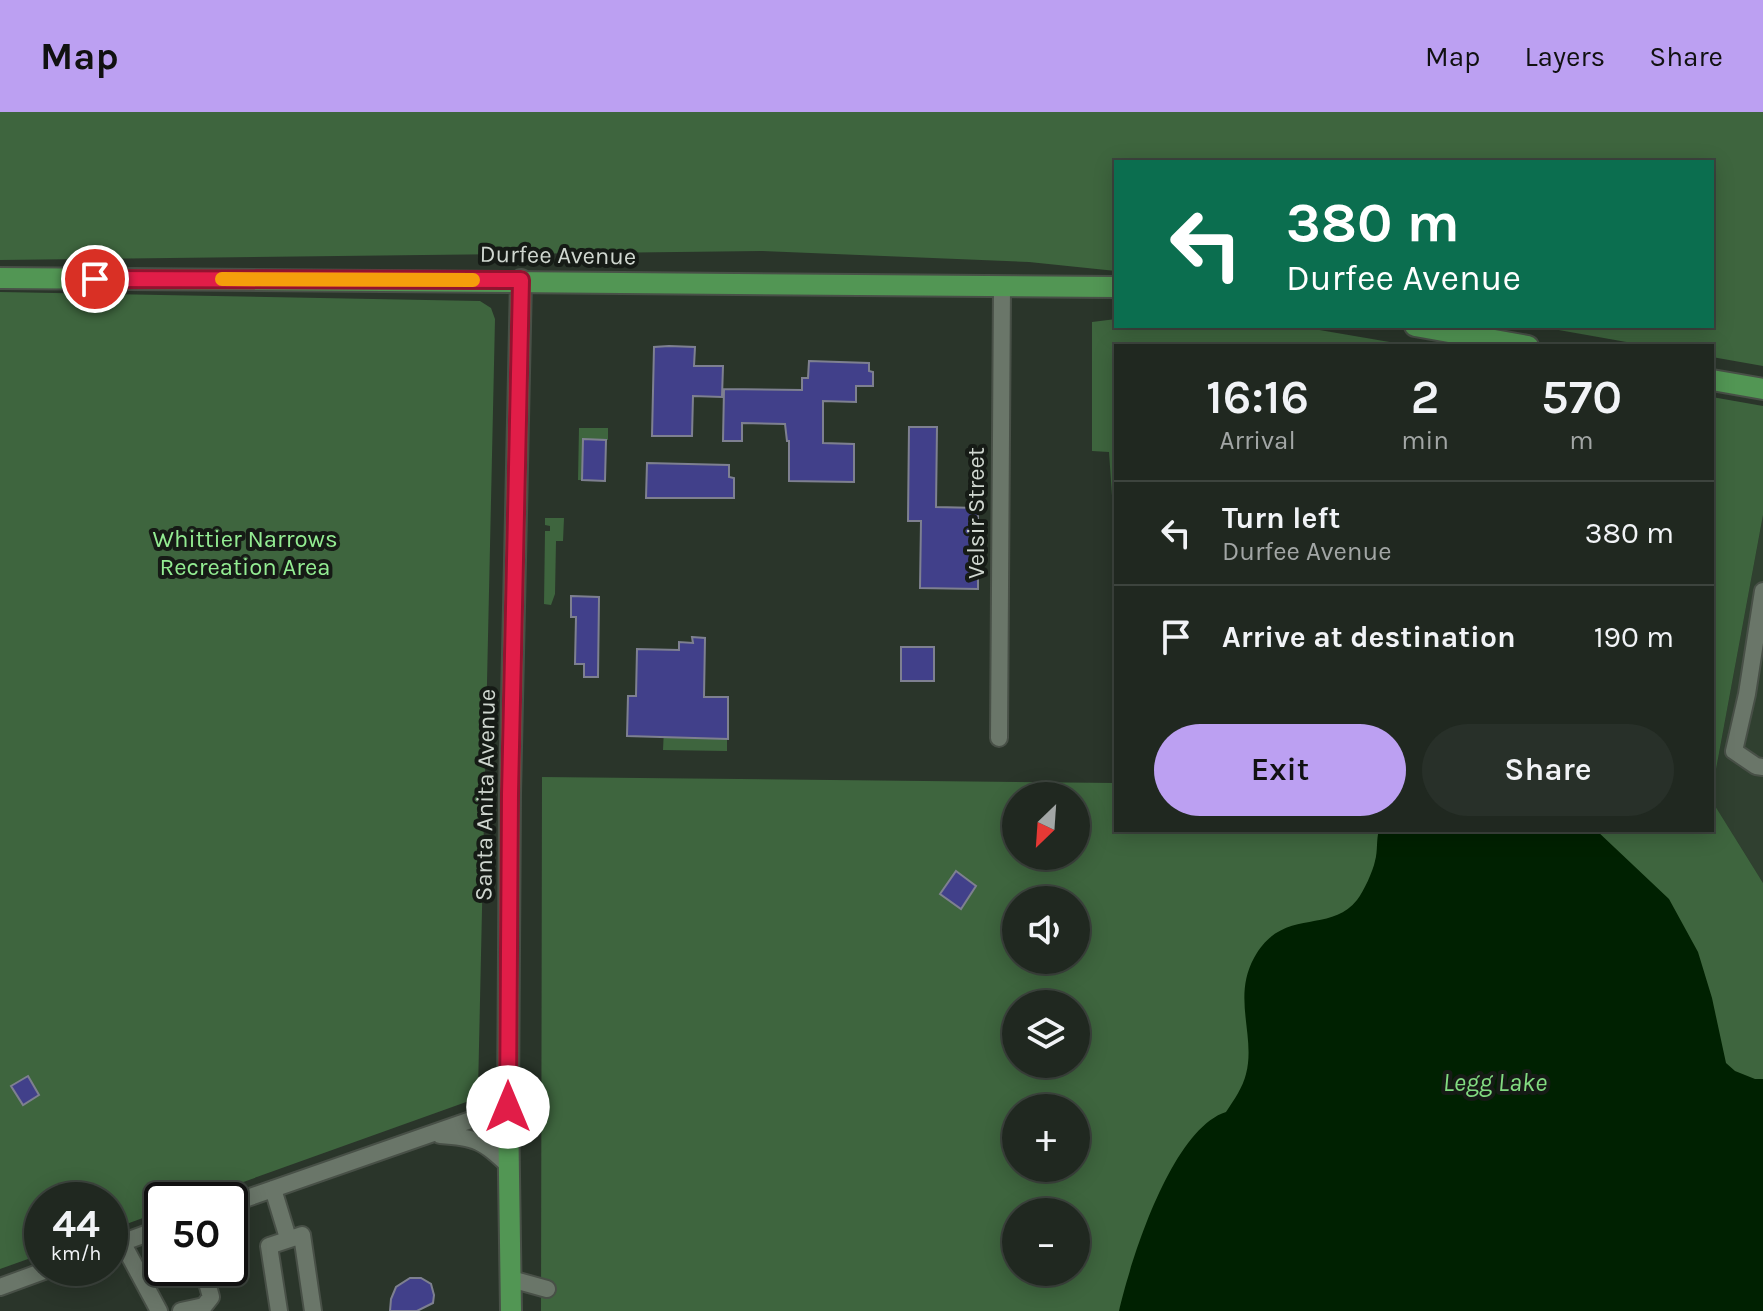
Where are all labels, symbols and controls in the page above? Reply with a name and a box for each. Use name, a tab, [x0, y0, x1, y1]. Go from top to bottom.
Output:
text: Map	[40, 34, 119, 79]
text: Map	[1425, 40, 1480, 73]
text: Layers	[1524, 40, 1605, 73]
text: Share	[1649, 40, 1723, 73]
text: 380 m	[1286, 190, 1460, 255]
icon: left	[1154, 192, 1258, 296]
street label: Durfee Avenue	[479, 240, 637, 270]
pin	[61, 245, 129, 313]
icon: arrive	[73, 257, 117, 301]
text: Durfee Avenue	[1286, 257, 1521, 299]
text: 16:16	[1206, 369, 1309, 425]
text: 2	[1411, 369, 1439, 425]
text: 570	[1541, 369, 1622, 425]
text: Arrival	[1220, 425, 1296, 456]
text: min	[1401, 425, 1449, 456]
text: m	[1569, 425, 1594, 456]
street label: Velsir Street	[962, 447, 990, 579]
text: Turn left	[1222, 500, 1340, 536]
icon: left	[1154, 511, 1198, 555]
text: 380 m	[1585, 515, 1674, 551]
park label: Whittier Narrows Recreation Area	[152, 525, 338, 581]
text: Durfee Avenue	[1222, 536, 1392, 567]
icon: arrive	[1154, 615, 1198, 659]
text: Arrive at destination	[1222, 619, 1516, 655]
text: 190 m	[1594, 619, 1674, 655]
street label: Santa Anita Avenue	[469, 689, 501, 901]
button: Exit	[1154, 724, 1406, 816]
button: Share	[1422, 724, 1674, 816]
north arrow	[1002, 782, 1090, 870]
map controls	[1002, 782, 1090, 1286]
button: sound	[1002, 886, 1090, 974]
button: layers	[1002, 990, 1090, 1078]
position arrow	[466, 1065, 550, 1149]
water label: Legg Lake	[1443, 1067, 1547, 1098]
button: +	[1002, 1094, 1090, 1182]
speed limit sign: 50	[144, 1182, 248, 1286]
button: −	[1002, 1198, 1090, 1286]
text: 44	[52, 1200, 100, 1247]
text: km/h	[51, 1242, 101, 1265]

